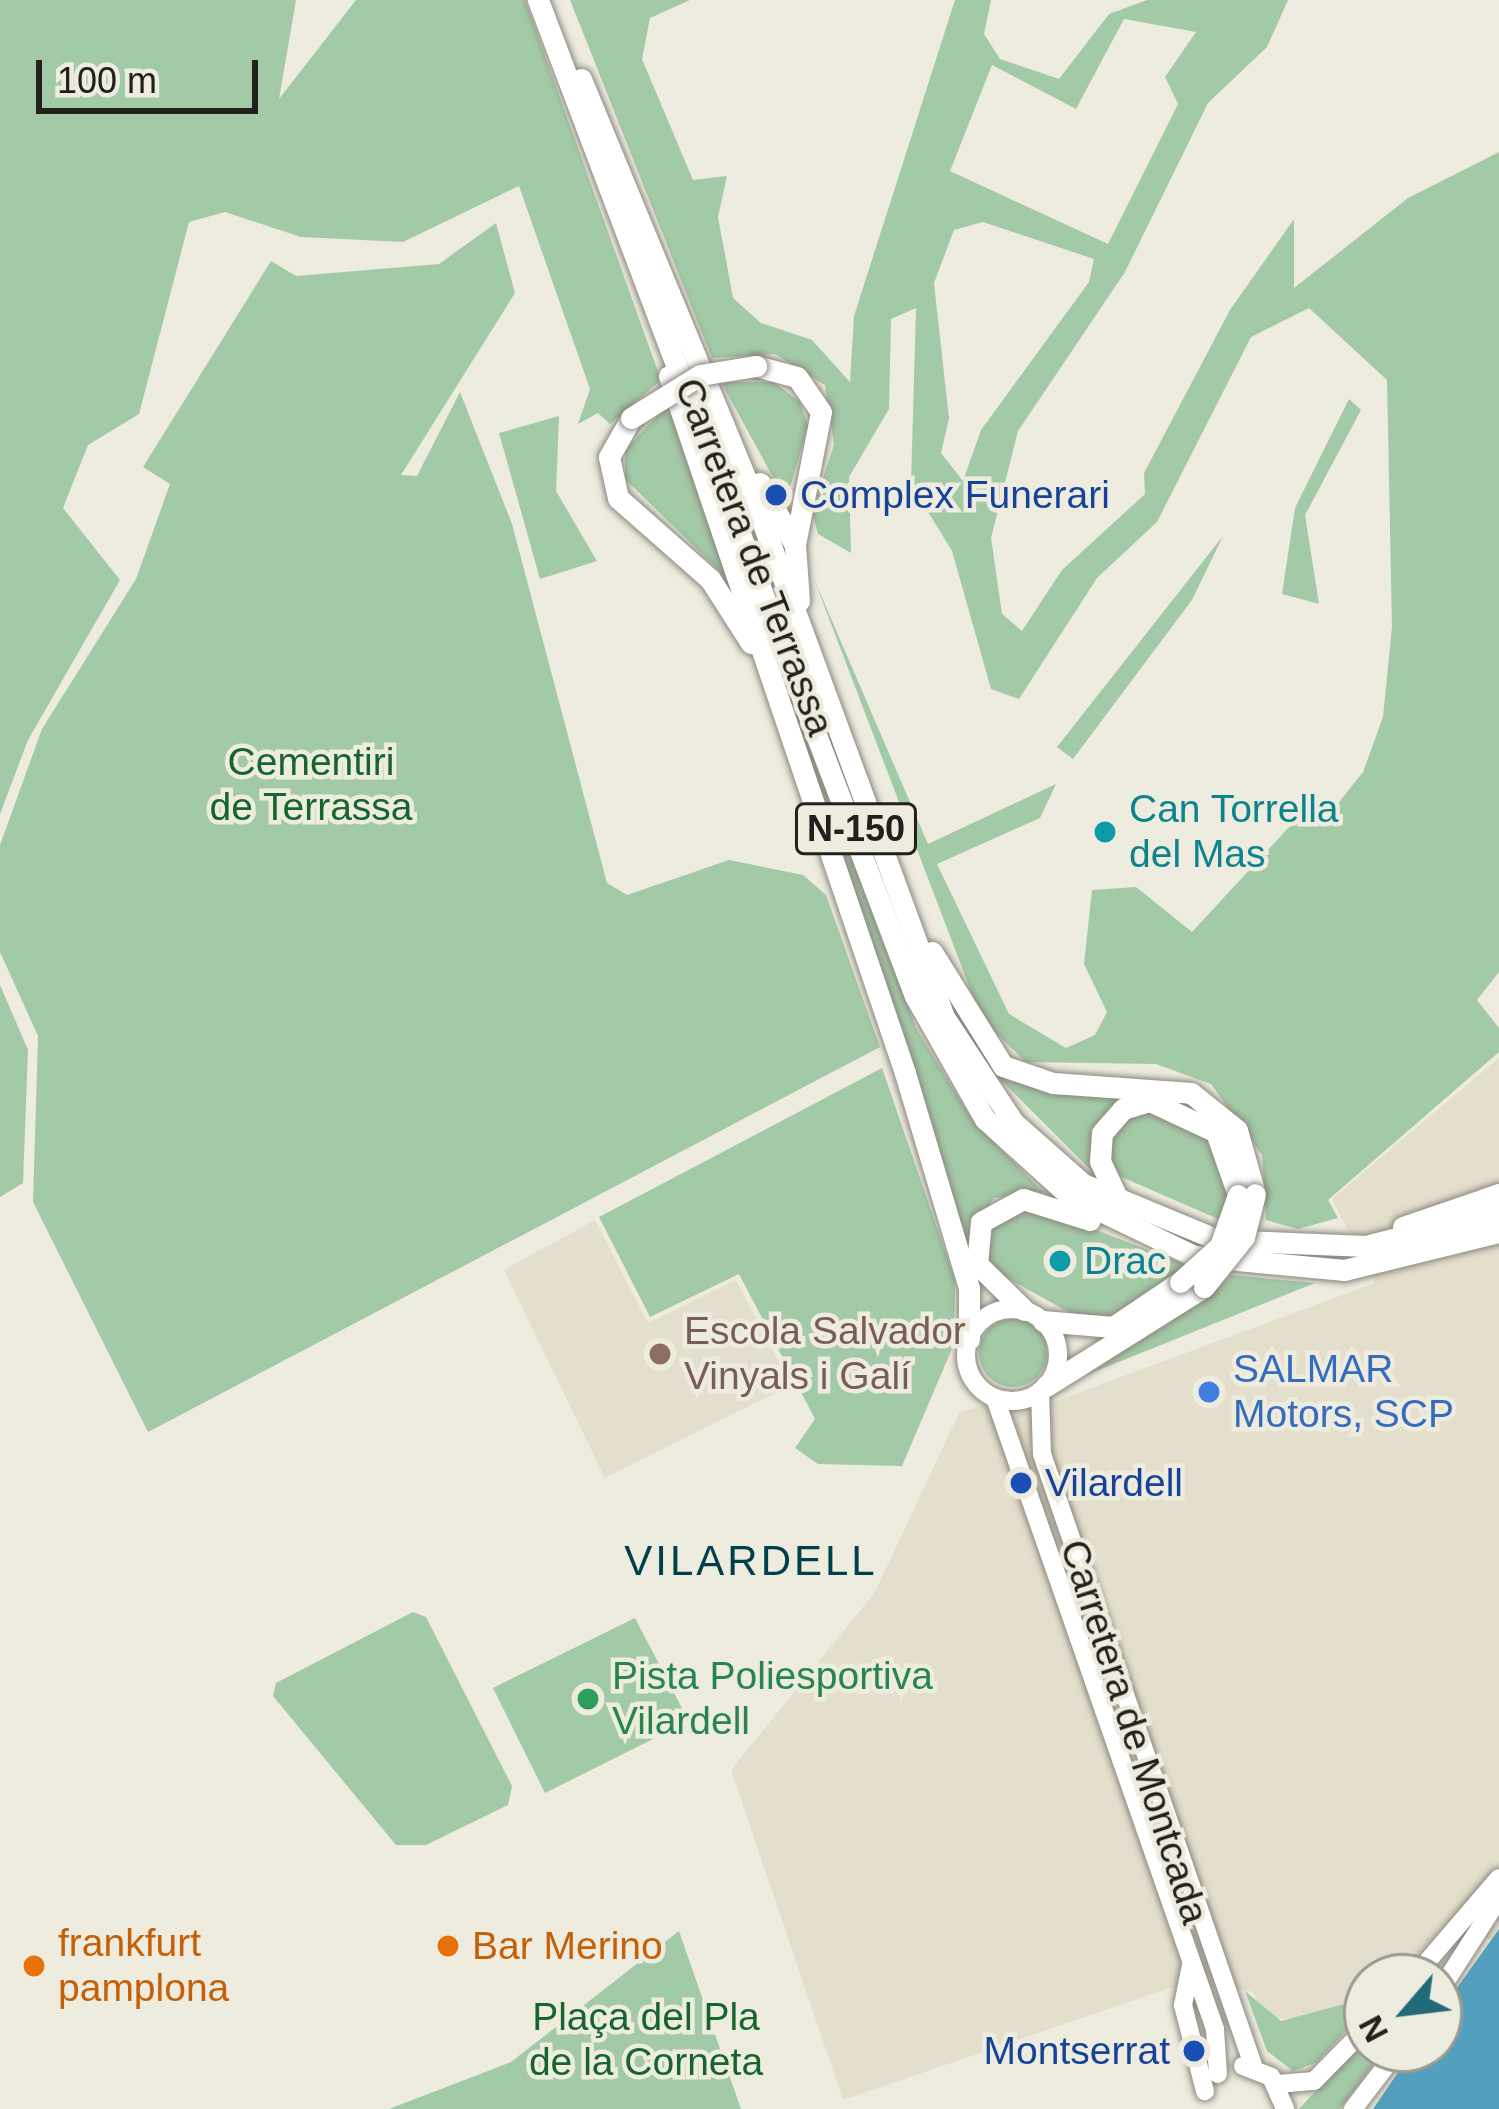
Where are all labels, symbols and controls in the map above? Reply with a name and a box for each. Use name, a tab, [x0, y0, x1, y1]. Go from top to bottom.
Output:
scale bar	[42, 36, 264, 110]
text: 100 m	[57, 60, 157, 101]
street label: Carretera de Terrassa	[664, 372, 844, 742]
place label: Complex Funerari	[800, 472, 1110, 518]
marker: Complex Funerari	[763, 482, 789, 508]
park label: Cementiri de Terrassa	[209, 740, 413, 831]
place label: Can Torrella del Mas	[1129, 787, 1339, 878]
road number: N-150	[793, 799, 919, 859]
marker: Can Torrella del Mas	[1092, 819, 1118, 845]
place label: Drac	[1084, 1238, 1166, 1284]
marker: Drac	[1047, 1248, 1073, 1274]
place label: Escola Salvador Vinyals i Galí	[684, 1309, 966, 1400]
marker: Escola Salvador Vinyals i Galí	[647, 1341, 673, 1367]
place label: SALMAR Motors, SCP	[1233, 1347, 1454, 1438]
marker: SALMAR Motors, SCP	[1196, 1379, 1222, 1405]
place label: Vilardell	[1045, 1460, 1183, 1506]
marker: Vilardell	[1008, 1470, 1034, 1496]
street label: Carretera de Montcada	[1050, 1534, 1218, 1930]
district label: VILARDELL	[624, 1536, 878, 1586]
place label: Pista Poliesportiva Vilardell	[612, 1654, 933, 1745]
marker: Pista Poliesportiva Vilardell	[575, 1686, 601, 1712]
place label: frankfurt pamplona	[58, 1921, 229, 2012]
place label: Bar Merino	[472, 1923, 663, 1969]
marker: Bar Merino	[435, 1933, 461, 1959]
marker: frankfurt pamplona	[21, 1953, 47, 1979]
north arrow	[1343, 1953, 1463, 2073]
park label: Plaça del Pla de la Corneta	[529, 1995, 763, 2086]
text: N	[1351, 2010, 1395, 2048]
place label: Montserrat	[984, 2028, 1170, 2074]
marker: Montserrat	[1181, 2038, 1207, 2064]

